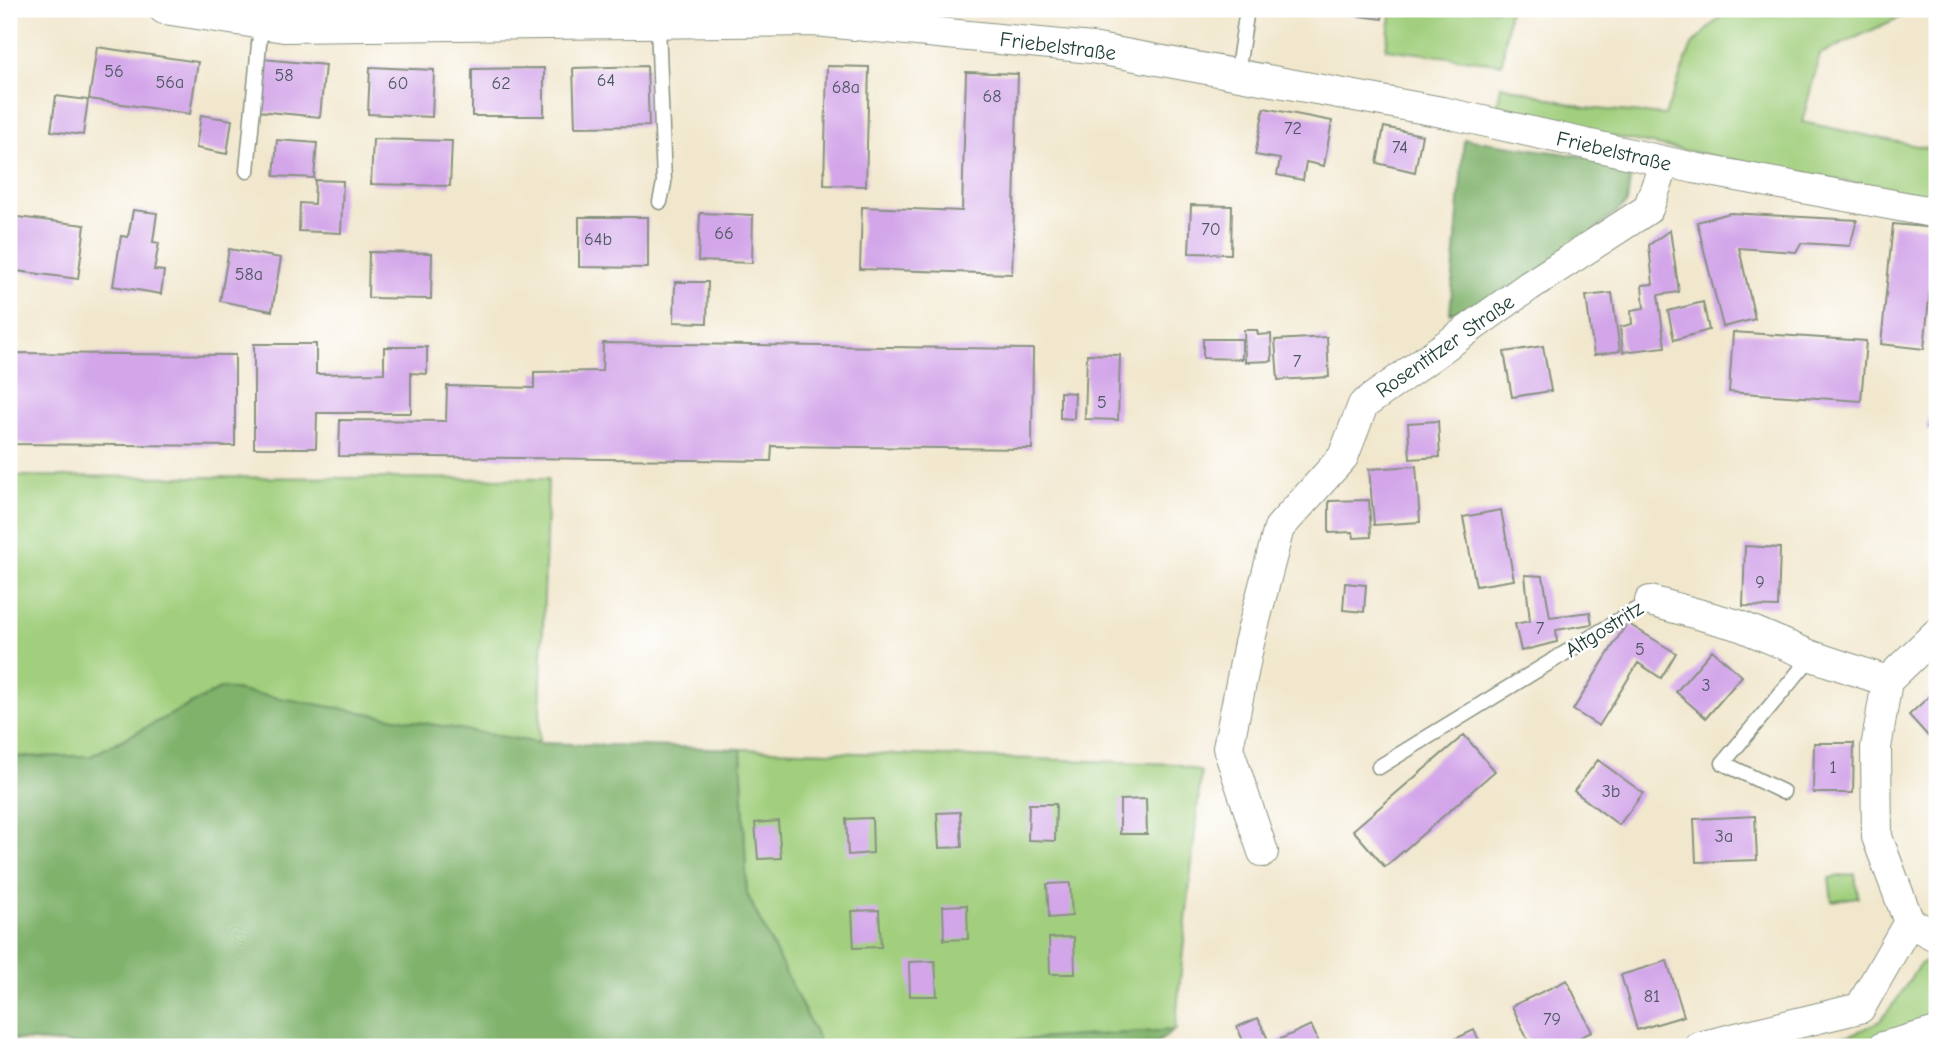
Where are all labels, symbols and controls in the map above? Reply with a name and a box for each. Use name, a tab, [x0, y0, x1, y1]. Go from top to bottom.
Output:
street label: Friebelstraße	[998, 27, 1118, 65]
house number: 56	[104, 61, 124, 82]
house number: 58	[274, 65, 294, 86]
house number: 64	[597, 70, 615, 91]
house number: 56a	[156, 72, 184, 93]
house number: 60	[388, 73, 408, 94]
house number: 62	[491, 73, 511, 94]
house number: 68a	[832, 77, 860, 98]
house number: 68	[982, 86, 1002, 107]
house number: 72	[1284, 118, 1302, 139]
street label: Friebelstraße	[1554, 126, 1674, 176]
house number: 74	[1392, 137, 1408, 158]
house number: 70	[1201, 219, 1221, 240]
house number: 66	[714, 223, 734, 244]
house number: 64b	[584, 229, 612, 250]
house number: 58a	[235, 264, 263, 285]
street label: Rosentitzer Straße	[1371, 289, 1519, 403]
house number: 7	[1293, 351, 1302, 372]
house number: 5	[1097, 392, 1107, 413]
house number: 9	[1755, 572, 1765, 593]
street label: Altgostritz	[1561, 596, 1647, 662]
house number: 7	[1536, 618, 1545, 639]
house number: 5	[1635, 639, 1645, 660]
house number: 3	[1701, 675, 1711, 696]
house number: 1	[1829, 757, 1837, 778]
house number: 3b	[1602, 781, 1620, 802]
house number: 3a	[1715, 826, 1733, 847]
house number: 81	[1644, 986, 1660, 1007]
house number: 79	[1543, 1009, 1561, 1030]

